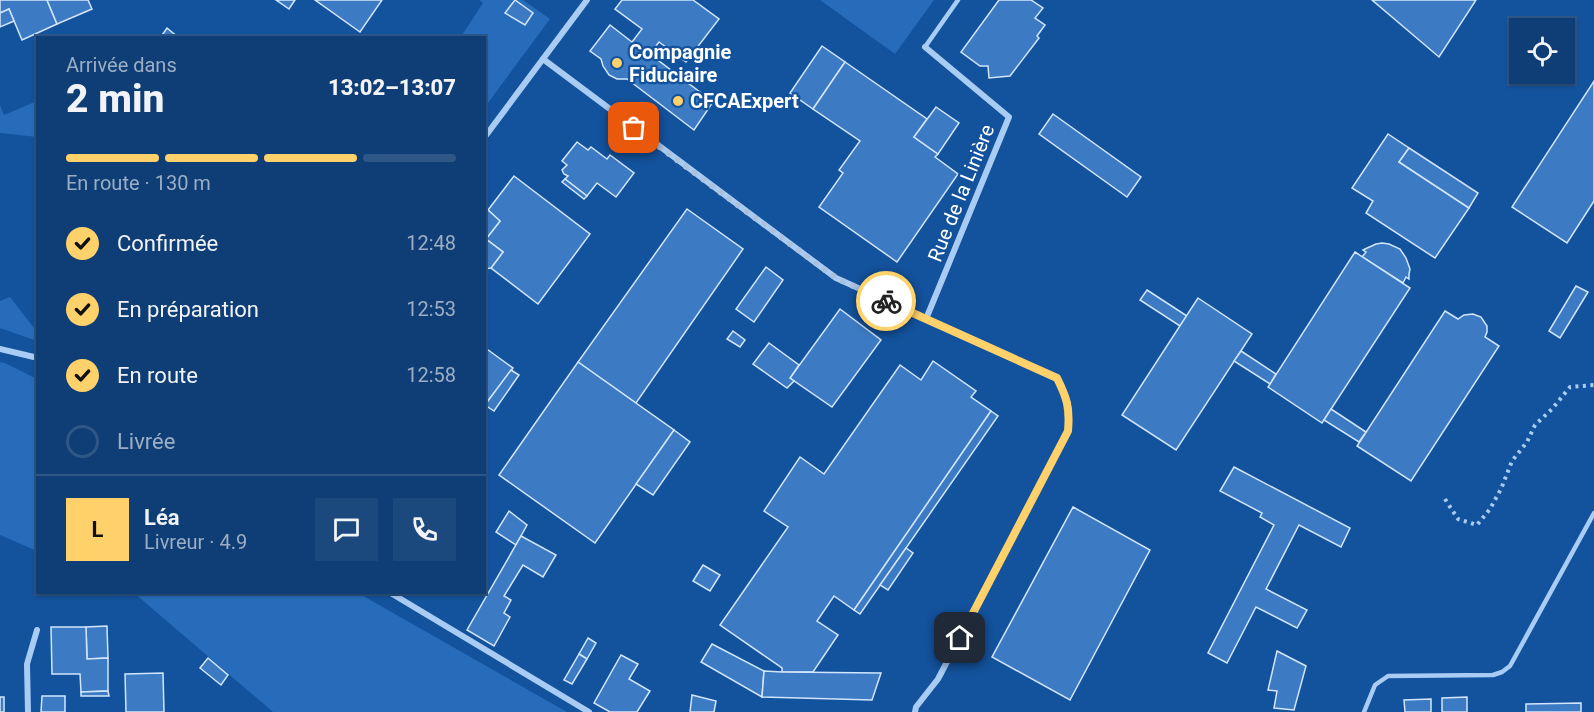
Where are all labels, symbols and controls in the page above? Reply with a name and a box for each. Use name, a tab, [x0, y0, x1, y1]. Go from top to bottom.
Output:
map controls	[1509, 18, 1575, 84]
button: locate	[1509, 18, 1575, 84]
place label: Compagnie Fiduciaire	[629, 40, 732, 87]
text: Arrivée dans	[66, 53, 177, 77]
marker: Compagnie Fiduciaire	[610, 56, 624, 70]
text: 13:02–13:07	[328, 75, 456, 100]
text: 2 min	[66, 76, 164, 122]
place label: CFCAExpert	[690, 89, 799, 113]
marker: CFCAExpert	[671, 94, 685, 108]
pin	[608, 102, 659, 153]
icon: bag	[617, 111, 650, 144]
street label: Rue de la Linière	[923, 121, 999, 265]
text: En route · 130 m	[66, 171, 211, 195]
icon: check	[66, 227, 99, 260]
text: Confirmée	[117, 231, 218, 256]
text: 12:48	[406, 231, 456, 255]
courier	[856, 271, 916, 331]
icon: bike	[870, 285, 903, 318]
icon: check	[66, 293, 99, 326]
text: En préparation	[117, 297, 259, 322]
text: 12:53	[406, 297, 456, 321]
icon: check	[66, 359, 99, 392]
text: En route	[117, 363, 198, 388]
text: 12:58	[406, 363, 456, 387]
text: Livrée	[117, 429, 175, 454]
button: chat	[315, 498, 378, 561]
button: phone	[393, 498, 456, 561]
text: Léa	[144, 505, 180, 530]
text: L	[92, 517, 103, 542]
text: Livreur · 4.9	[144, 530, 247, 554]
pin	[934, 612, 985, 663]
icon: home	[943, 621, 976, 654]

